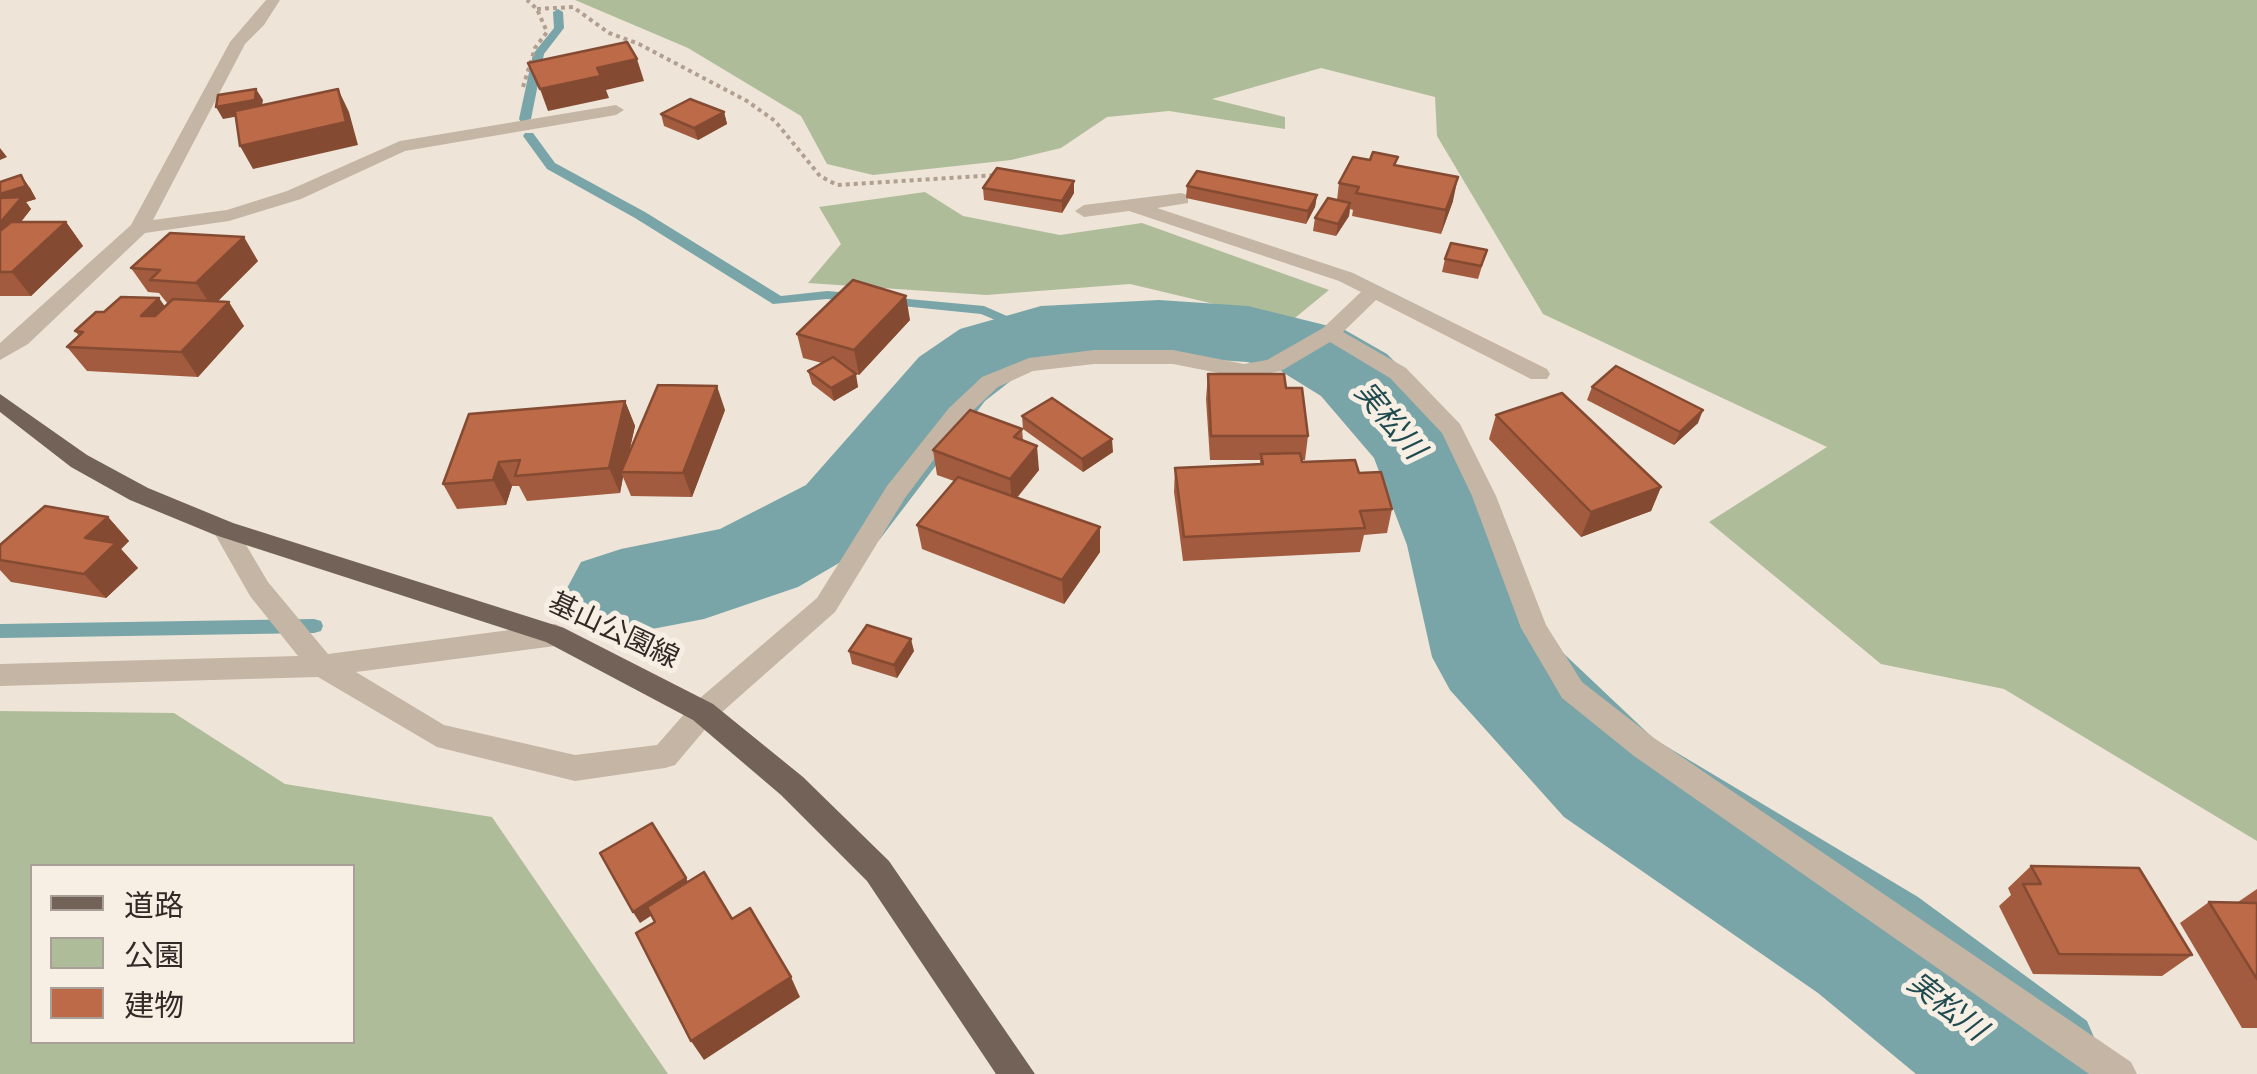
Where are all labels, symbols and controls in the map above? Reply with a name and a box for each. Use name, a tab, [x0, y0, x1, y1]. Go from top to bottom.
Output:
water label: 実松川	[1347, 374, 1433, 466]
street label: 基山公園線	[543, 585, 685, 675]
legend	[30, 864, 355, 1044]
text: 道路	[124, 886, 184, 922]
text: 公園	[124, 936, 184, 972]
water label: 実松川	[1900, 964, 1994, 1048]
text: 建物	[124, 986, 184, 1022]

